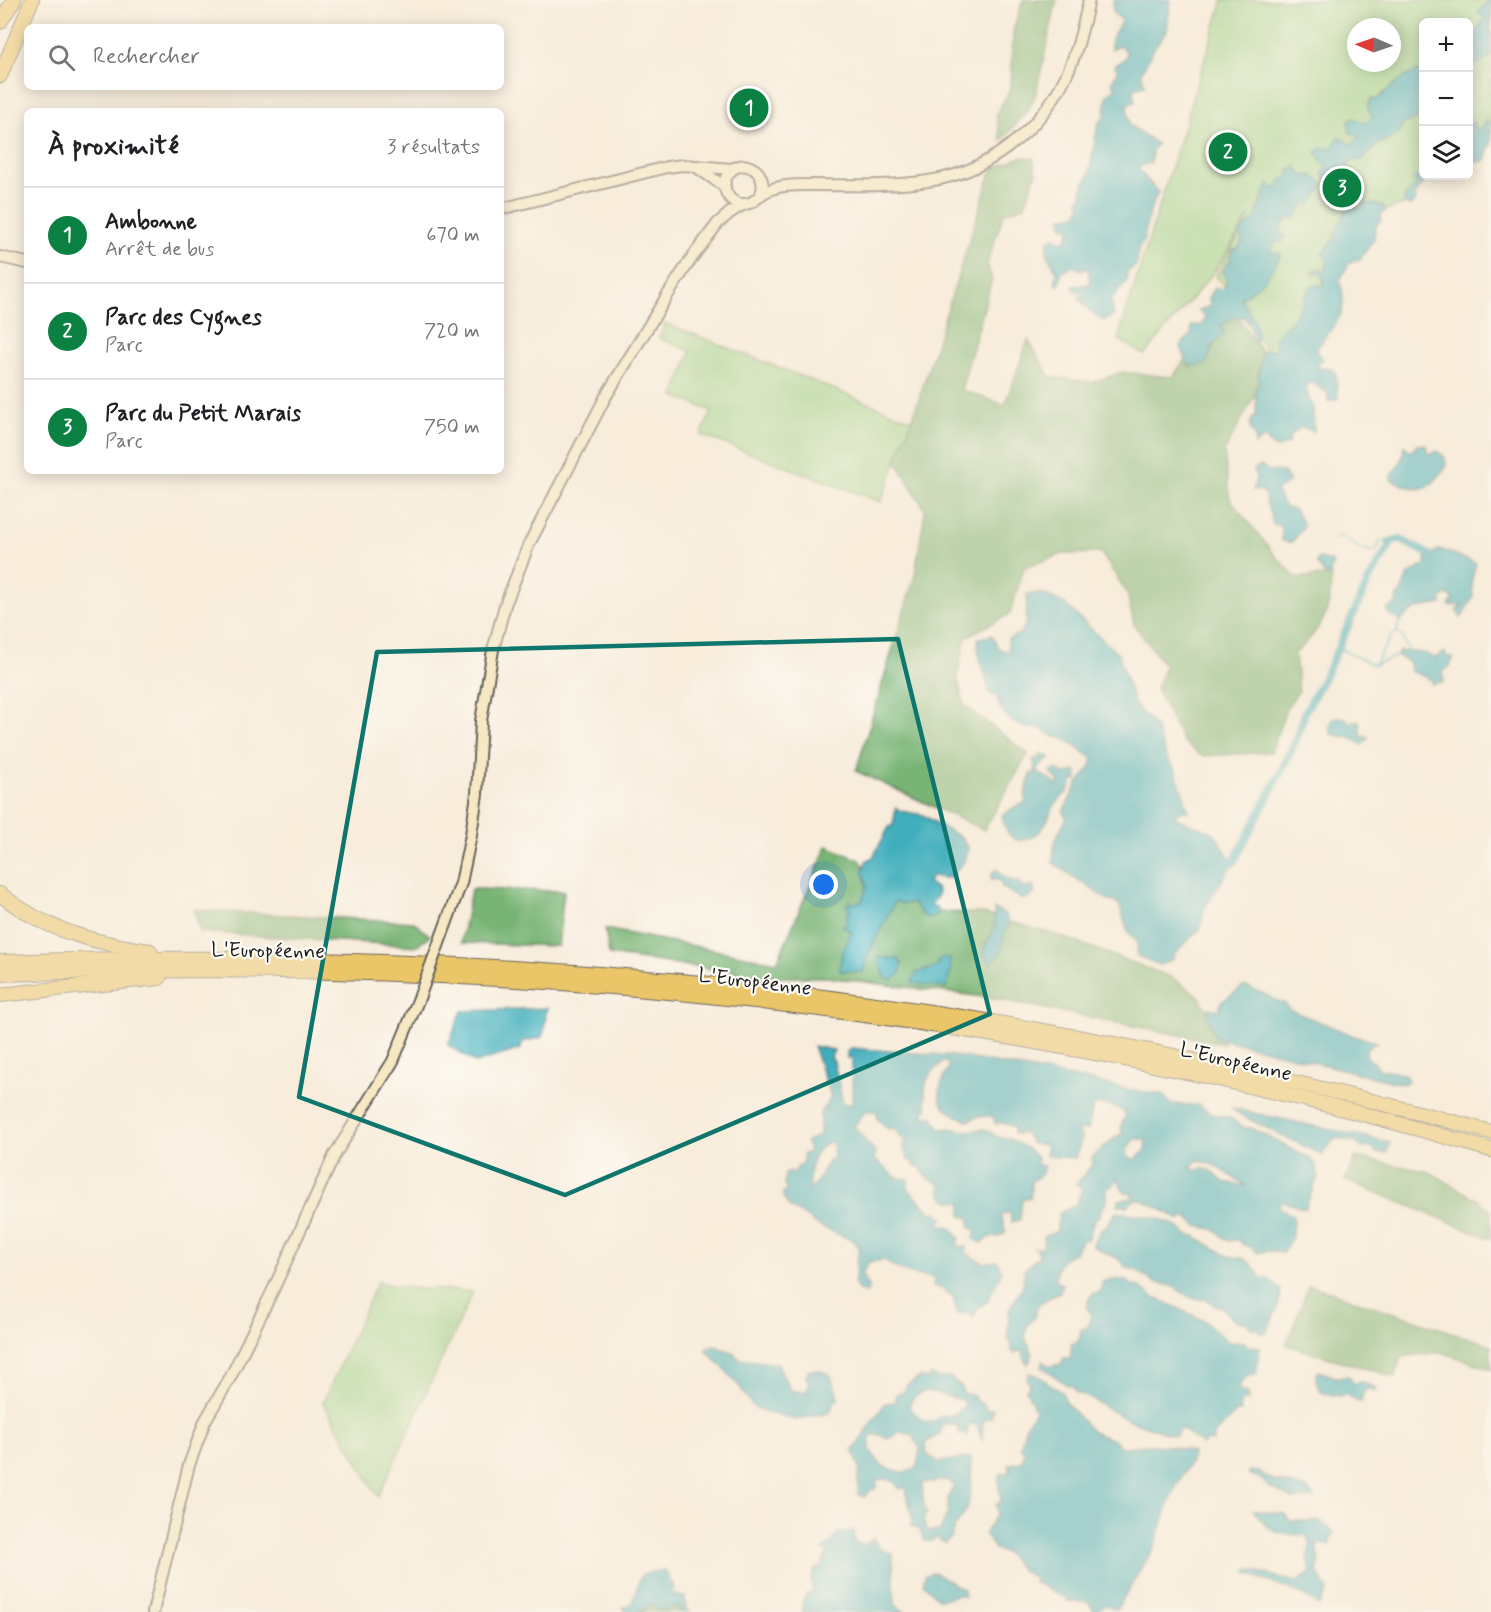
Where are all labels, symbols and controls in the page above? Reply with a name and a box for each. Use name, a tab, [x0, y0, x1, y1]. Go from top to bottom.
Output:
north arrow	[1347, 18, 1401, 72]
map controls	[1419, 18, 1473, 180]
button: +	[1419, 18, 1473, 72]
search box	[24, 24, 504, 90]
icon: search	[45, 41, 78, 74]
text: Rechercher	[93, 43, 200, 71]
button: −	[1419, 72, 1473, 126]
pin: 1	[730, 86, 768, 130]
button: layers	[1419, 126, 1473, 180]
text: À proximité	[48, 130, 179, 164]
pin: 2	[1208, 130, 1248, 174]
text: 3 résultats	[387, 134, 480, 161]
pin: 3	[1322, 166, 1362, 210]
text: Ambonne	[105, 208, 197, 236]
text: 1	[63, 222, 72, 249]
text: 670 m	[426, 222, 480, 249]
text: Arrêt de bus	[105, 236, 214, 263]
text: Parc des Cygnes	[105, 304, 262, 332]
text: 2	[63, 318, 72, 345]
text: 720 m	[424, 318, 480, 345]
text: Parc	[105, 332, 143, 359]
text: Parc du Petit Marais	[105, 400, 301, 428]
text: 3	[63, 414, 72, 441]
text: 750 m	[424, 414, 480, 441]
text: Parc	[105, 428, 143, 455]
your location	[809, 870, 838, 899]
street label: L'Européenne	[211, 936, 325, 966]
street label: L'Européenne	[697, 961, 813, 1003]
street label: L'Européenne	[1177, 1036, 1294, 1088]

